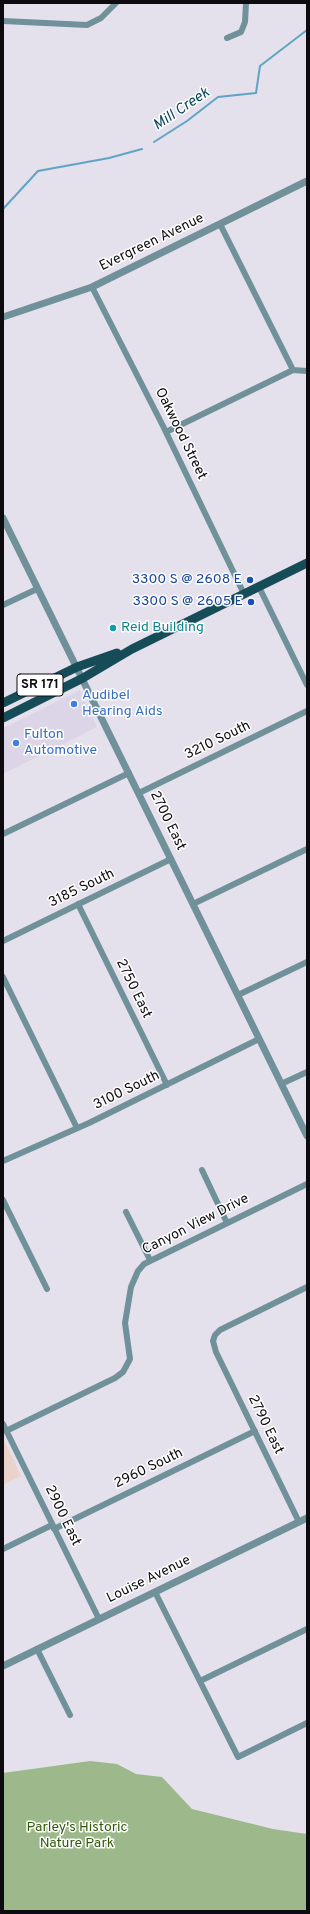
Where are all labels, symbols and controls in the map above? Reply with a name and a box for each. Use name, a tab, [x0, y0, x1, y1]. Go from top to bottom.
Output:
water label: Mill Creek	[150, 85, 214, 135]
street label: Evergreen Avenue	[97, 210, 207, 276]
street label: Oakwood Street	[150, 385, 210, 483]
place label: 3300 S @ 2608 E	[132, 572, 242, 588]
marker: 3300 S @ 2608 E	[245, 575, 255, 585]
place label: 3300 S @ 2605 E	[133, 594, 243, 610]
marker: 3300 S @ 2605 E	[246, 597, 256, 607]
place label: Reid Building	[121, 620, 204, 636]
marker: Reid Building	[108, 623, 118, 633]
road number: SR 171	[17, 674, 63, 696]
place label: Audibel Hearing Aids	[82, 688, 163, 720]
marker: Audibel Hearing Aids	[69, 699, 79, 709]
street label: 3210 South	[182, 718, 254, 764]
place label: Fulton Automotive	[24, 727, 97, 760]
marker: Fulton Automotive	[11, 738, 21, 748]
street label: 2700 East	[145, 789, 189, 853]
street label: 3185 South	[46, 866, 118, 912]
street label: 2750 East	[111, 957, 155, 1021]
street label: 3100 South	[91, 1068, 163, 1114]
street label: Canyon View Drive	[140, 1191, 252, 1259]
street label: 2790 East	[243, 1393, 287, 1457]
street label: 2960 South	[112, 1445, 186, 1493]
street label: 2900 East	[40, 1483, 84, 1549]
street label: Louise Avenue	[104, 1552, 194, 1608]
park label: Parley's Historic Nature Park	[26, 1820, 128, 1852]

